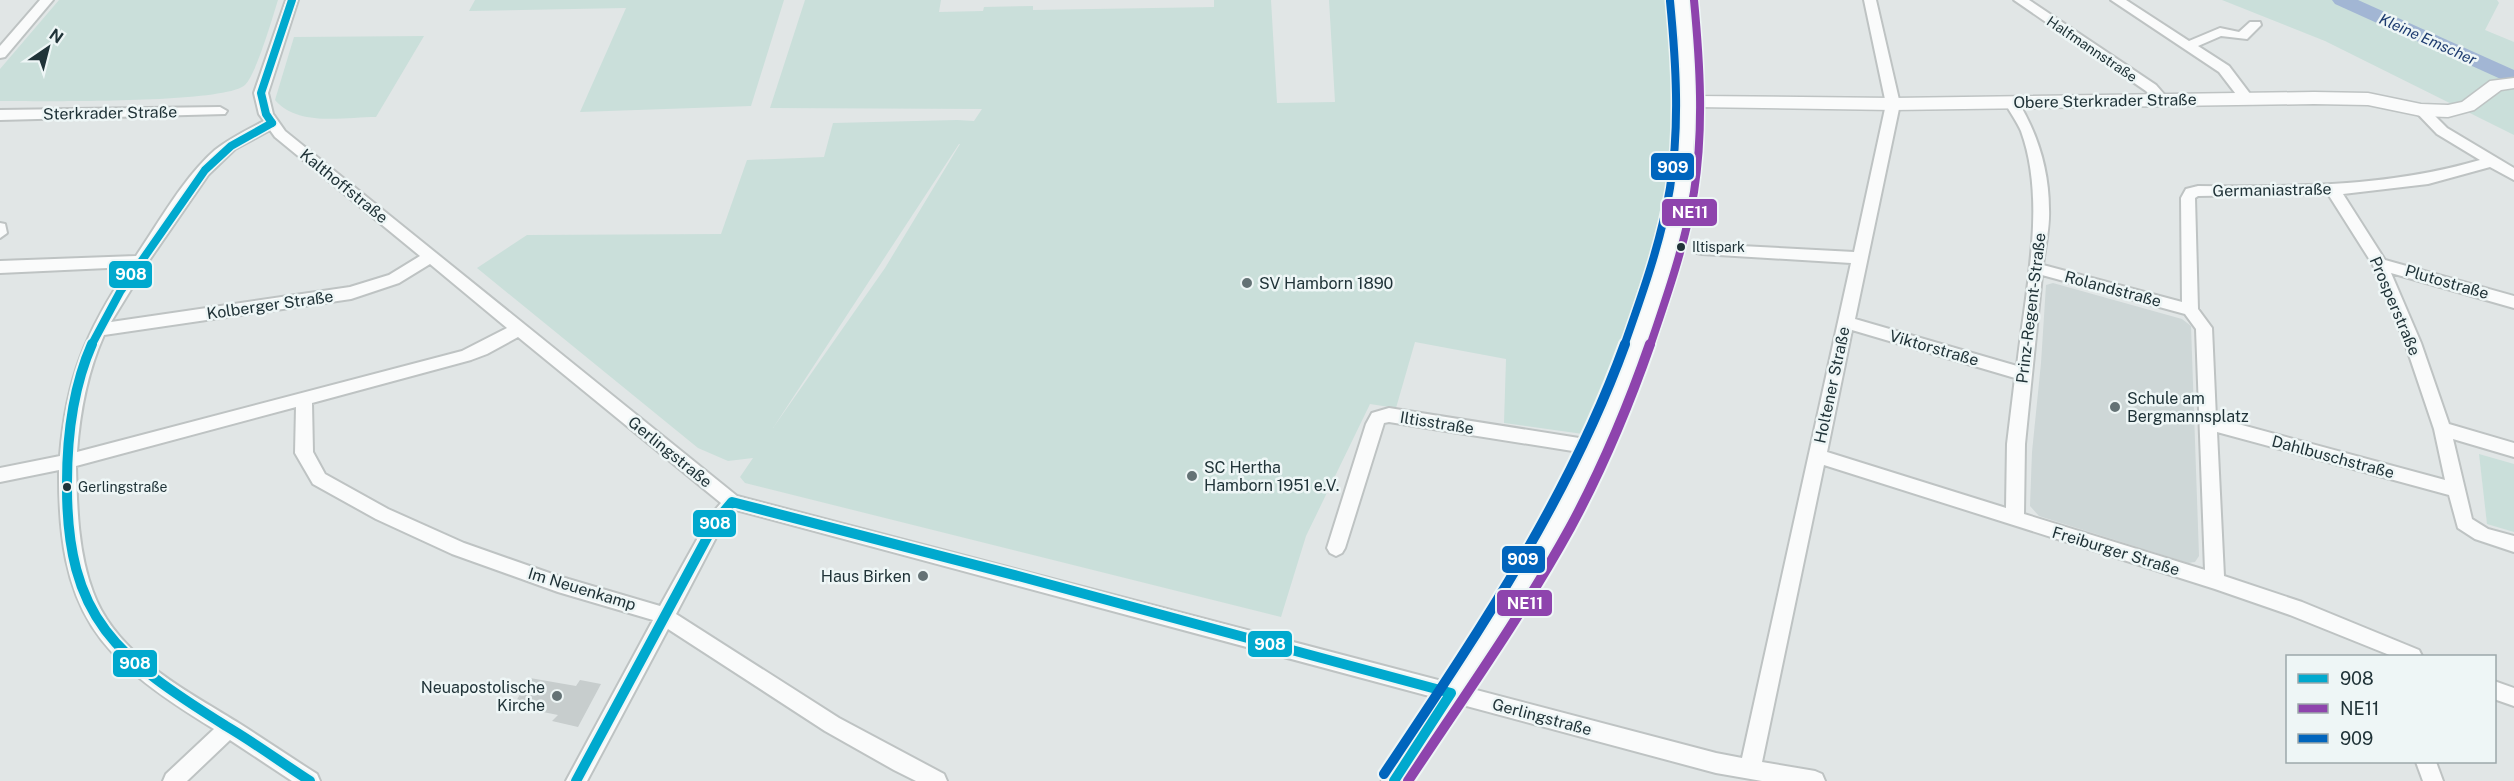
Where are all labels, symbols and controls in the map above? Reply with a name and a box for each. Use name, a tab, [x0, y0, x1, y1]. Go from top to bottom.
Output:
water label: Kleine Emscher	[2377, 10, 2479, 68]
street label: Halfmannstraße	[2044, 13, 2140, 85]
north arrow	[18, 18, 78, 78]
text: N	[46, 25, 67, 47]
street label: Obere Sterkrader Straße	[2013, 90, 2197, 112]
street label: Sterkrader Straße	[43, 102, 177, 124]
street label: Kalthoffstraße	[296, 145, 392, 227]
line badge: 909	[1650, 152, 1695, 181]
text: 909	[1657, 158, 1689, 177]
street label: Germaniastraße	[2212, 179, 2332, 201]
line badge: NE11	[1661, 198, 1718, 227]
text: NE11	[1672, 203, 1708, 222]
street label: Prinz-Regent-Straße	[2012, 232, 2050, 384]
place label: Iltispark	[1692, 239, 1745, 255]
marker: Iltispark	[1675, 241, 1687, 253]
street label: Prosperstraße	[2366, 254, 2424, 358]
line badge: 908	[108, 260, 153, 289]
street label: Plutostraße	[2403, 261, 2491, 303]
text: 908	[115, 265, 147, 284]
street label: Rolandstraße	[2063, 267, 2163, 311]
place label: SV Hamborn 1890	[1259, 274, 1394, 293]
marker: SV Hamborn 1890	[1240, 276, 1254, 290]
street label: Kolberger Straße	[205, 287, 335, 323]
street label: Holtener Straße	[1810, 325, 1854, 445]
street label: Viktorstraße	[1887, 326, 1981, 370]
place label: Schule am Bergmannsplatz	[2127, 389, 2249, 426]
marker: Schule am Bergmannsplatz	[2108, 400, 2122, 414]
street label: Iltisstraße	[1399, 408, 1475, 438]
street label: Gerlingstraße	[624, 412, 716, 492]
street label: Dahlbuschstraße	[2270, 432, 2396, 482]
place label: SC Hertha Hamborn 1951 e.V.	[1204, 458, 1339, 495]
marker: SC Hertha Hamborn 1951 e.V.	[1185, 469, 1199, 483]
place label: Gerlingstraße	[78, 479, 168, 495]
marker: Gerlingstraße	[61, 481, 73, 493]
line badge: 908	[692, 509, 737, 538]
text: 908	[699, 514, 731, 533]
street label: Freiburger Straße	[2050, 523, 2182, 579]
line badge: 909	[1501, 545, 1546, 574]
text: 909	[1507, 550, 1539, 569]
street label: Im Neuenkamp	[526, 564, 638, 614]
place label: Haus Birken	[821, 567, 911, 586]
marker: Haus Birken	[916, 569, 930, 583]
line badge: NE11	[1496, 589, 1553, 617]
text: NE11	[1507, 594, 1543, 613]
line badge: 908	[1247, 630, 1293, 658]
text: 908	[1254, 635, 1286, 654]
line badge: 908	[112, 649, 158, 678]
text: 908	[119, 654, 151, 673]
legend	[2286, 655, 2496, 763]
text: 908	[2340, 668, 2374, 689]
place label: Neuapostolische Kirche	[421, 678, 545, 715]
marker: Neuapostolische Kirche	[550, 689, 564, 703]
street label: Gerlingstraße	[1490, 695, 1594, 739]
text: NE11	[2340, 698, 2379, 719]
text: 909	[2340, 728, 2373, 749]

